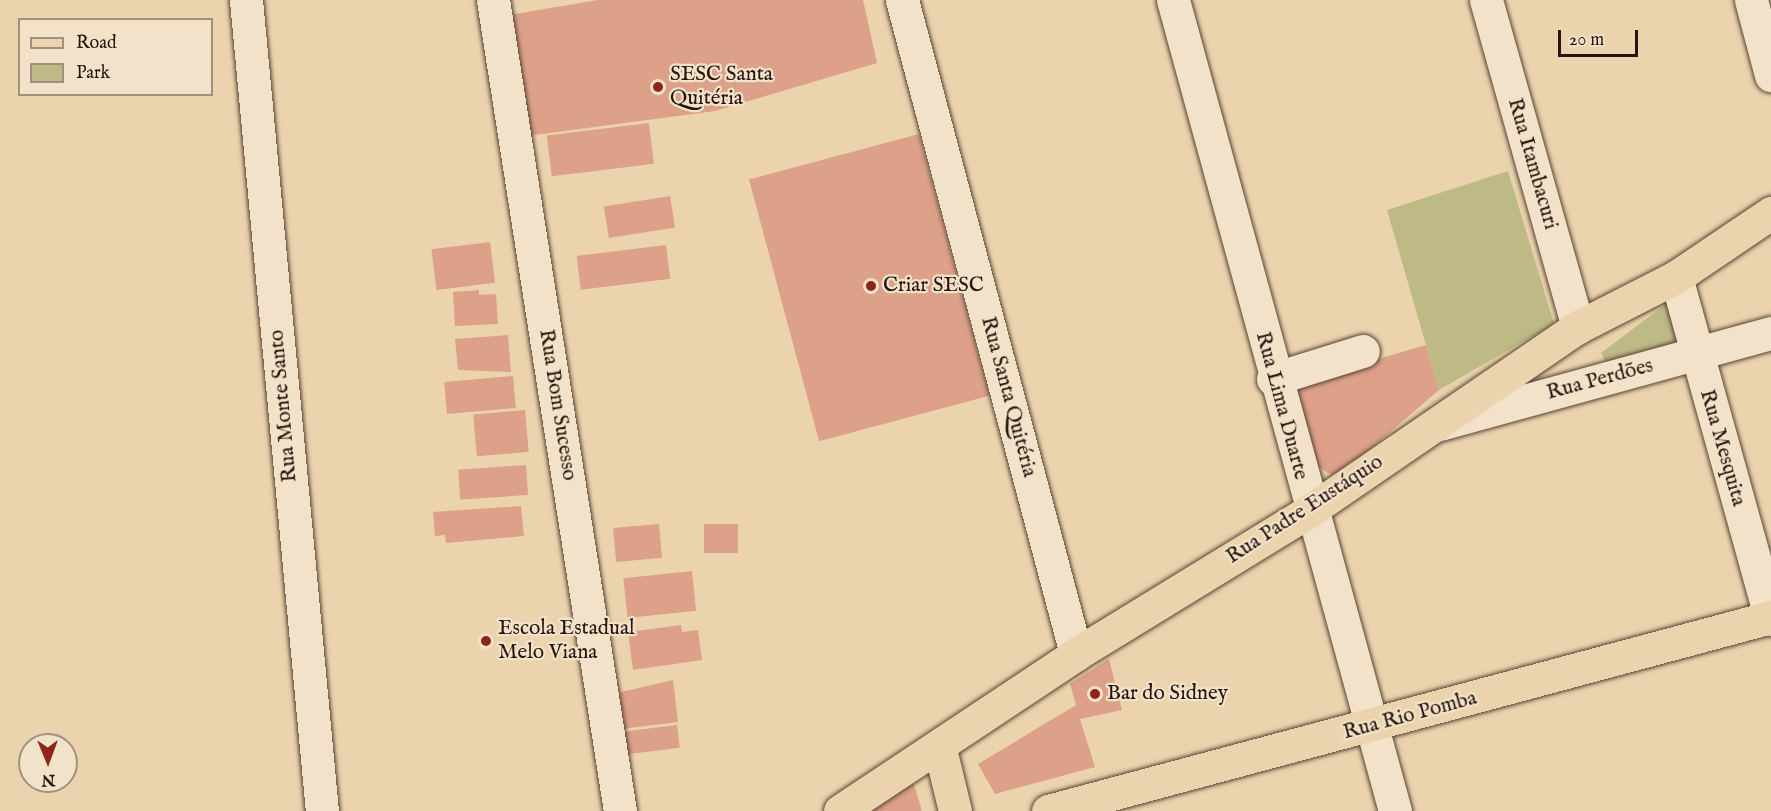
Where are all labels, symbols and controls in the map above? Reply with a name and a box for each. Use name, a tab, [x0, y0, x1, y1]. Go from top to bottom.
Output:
legend	[18, 18, 213, 96]
scale bar	[1561, 18, 1640, 56]
text: 20 m	[1569, 29, 1604, 52]
text: Road	[76, 32, 117, 55]
text: Park	[76, 62, 110, 85]
place label: SESC Santa Quitéria	[670, 62, 773, 112]
marker: SESC Santa Quitéria	[651, 80, 665, 94]
street label: Rua Itambacuri	[1501, 96, 1563, 232]
place label: Criar SESC	[883, 273, 984, 299]
marker: Criar SESC	[864, 279, 878, 293]
street label: Rua Santa Quitéria	[974, 314, 1042, 480]
street label: Rua Bom Sucesso	[533, 328, 581, 482]
street label: Rua Monte Santo	[265, 329, 303, 483]
street label: Rua Lima Duarte	[1249, 329, 1313, 483]
street label: Rua Perdões	[1544, 354, 1656, 406]
street label: Rua Mesquita	[1693, 387, 1751, 509]
street label: Rua Padre Eustáquio	[1222, 450, 1388, 570]
place label: Escola Estadual Melo Viana	[498, 616, 635, 666]
marker: Escola Estadual Melo Viana	[479, 634, 493, 648]
place label: Bar do Sidney	[1107, 681, 1228, 707]
street label: Rua Rio Pomba	[1340, 686, 1480, 746]
marker: Bar do Sidney	[1088, 687, 1102, 701]
north arrow	[18, 733, 78, 793]
text: N	[41, 769, 55, 789]

